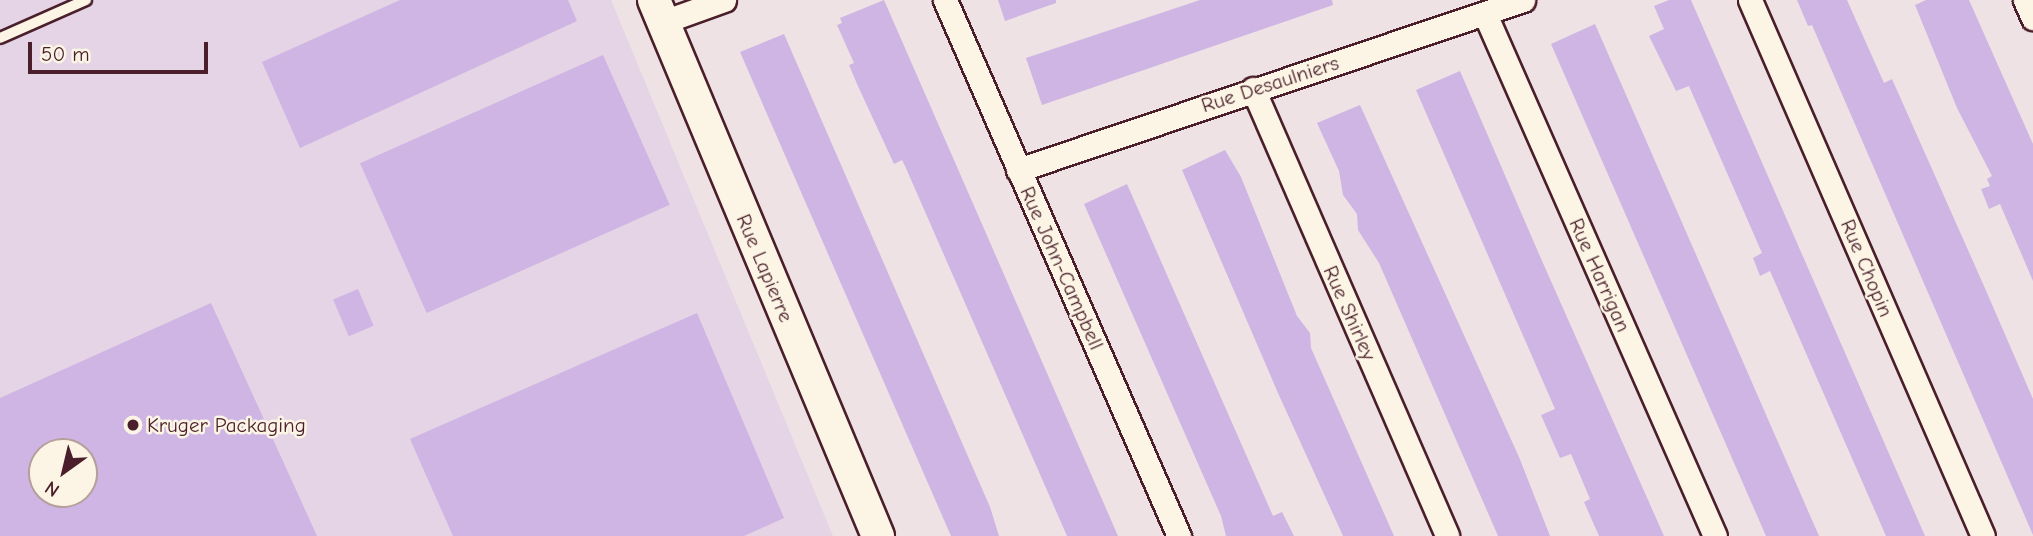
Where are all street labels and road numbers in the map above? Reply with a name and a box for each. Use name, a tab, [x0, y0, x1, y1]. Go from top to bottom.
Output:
street label: Rue Desaulniers	[1198, 50, 1342, 118]
street label: Rue John-Campbell	[1015, 182, 1109, 354]
street label: Rue Lapierre	[731, 210, 799, 326]
street label: Rue Harrigan	[1564, 214, 1636, 336]
street label: Rue Chopin	[1835, 215, 1899, 321]
street label: Rue Shirley	[1318, 262, 1382, 364]

